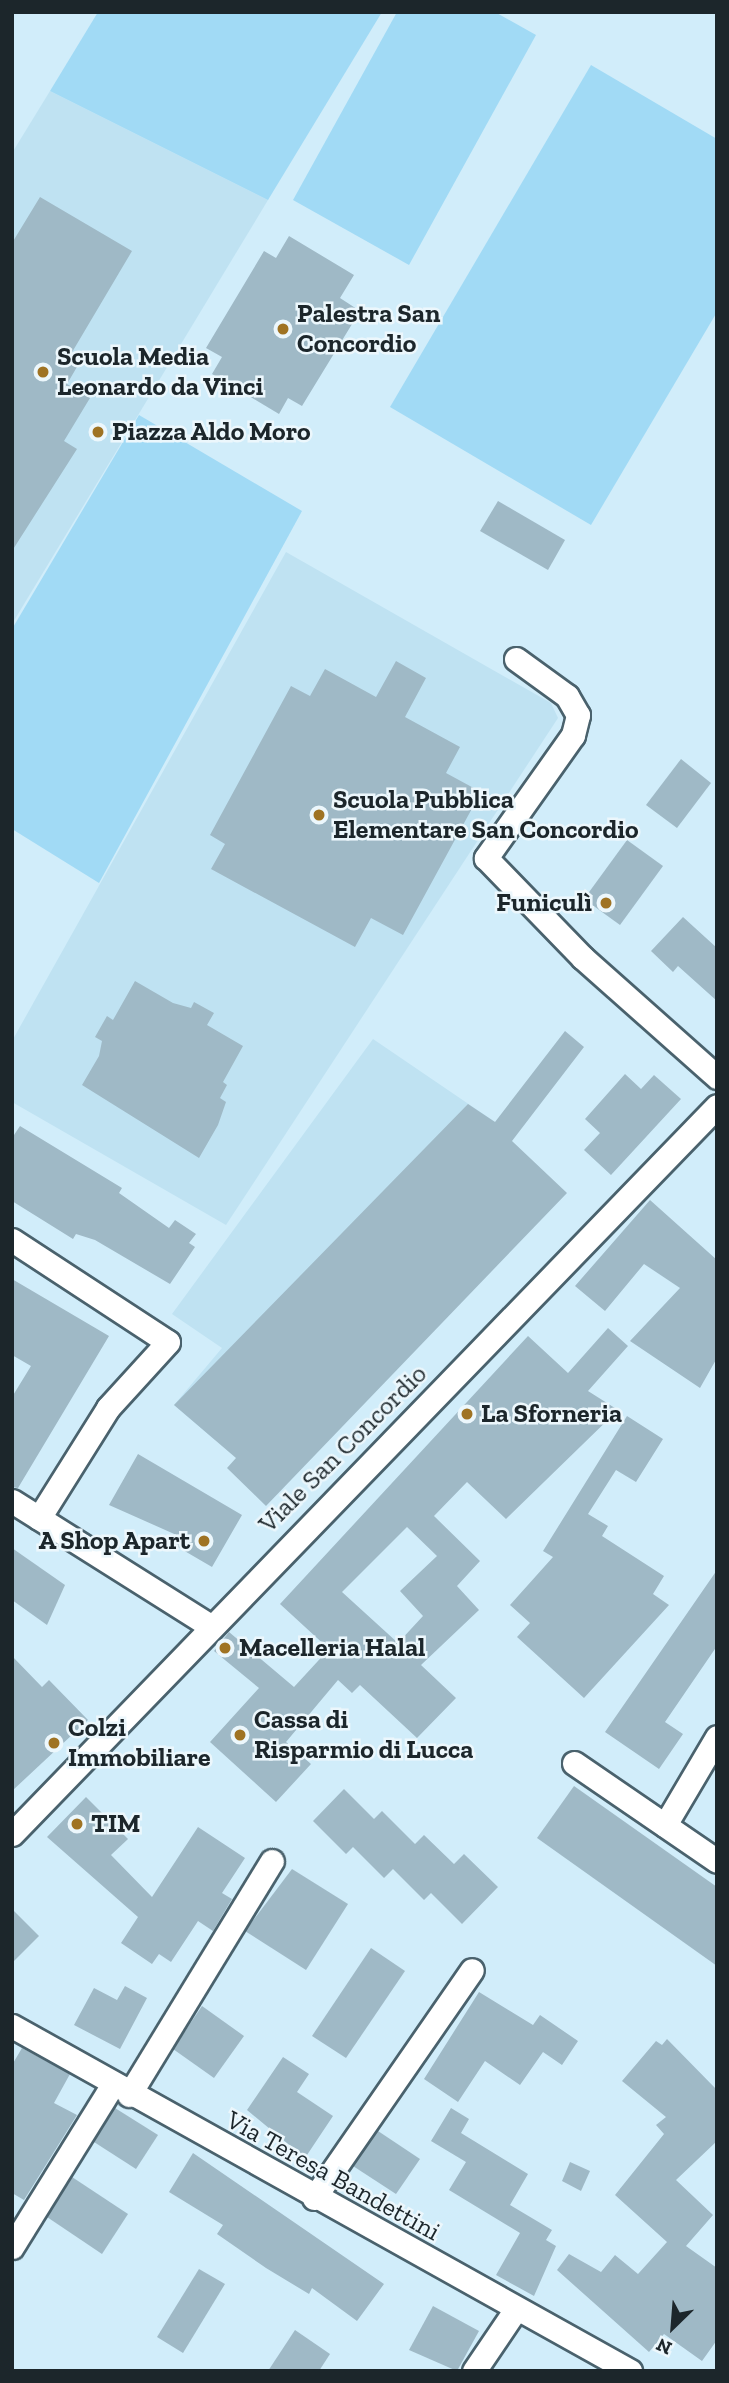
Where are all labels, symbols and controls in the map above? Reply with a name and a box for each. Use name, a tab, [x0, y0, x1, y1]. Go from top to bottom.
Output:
place label: Palestra San Concordio	[297, 298, 440, 360]
marker: Palestra San Concordio	[275, 321, 291, 337]
place label: Scuola Media Leonardo da Vinci	[57, 341, 264, 402]
marker: Scuola Media Leonardo da Vinci	[35, 364, 51, 380]
place label: Piazza Aldo Moro	[112, 416, 311, 448]
marker: Piazza Aldo Moro	[90, 424, 106, 440]
place label: Scuola Pubblica Elementare San Concordio	[333, 784, 639, 846]
marker: Scuola Pubblica Elementare San Concordio	[311, 807, 327, 823]
place label: Funiculì	[496, 887, 592, 919]
marker: Funiculì	[598, 895, 614, 911]
street label: Viale San Concordio	[253, 1359, 433, 1539]
place label: La Sforneria	[481, 1398, 622, 1430]
marker: La Sforneria	[459, 1406, 475, 1422]
place label: A Shop Apart	[37, 1525, 190, 1557]
marker: A Shop Apart	[196, 1533, 212, 1549]
place label: Macelleria Halal	[239, 1632, 425, 1664]
marker: Macelleria Halal	[217, 1640, 233, 1656]
place label: Cassa di Risparmio di Lucca	[254, 1704, 473, 1766]
place label: Colzi Immobiliare	[68, 1712, 211, 1774]
marker: Cassa di Risparmio di Lucca	[232, 1727, 248, 1743]
marker: Colzi Immobiliare	[46, 1735, 62, 1751]
place label: TIM	[91, 1808, 140, 1840]
marker: TIM	[69, 1816, 85, 1832]
street label: Via Teresa Bandettini	[220, 2104, 446, 2248]
north arrow	[638, 2292, 708, 2362]
text: N	[653, 2333, 675, 2360]

